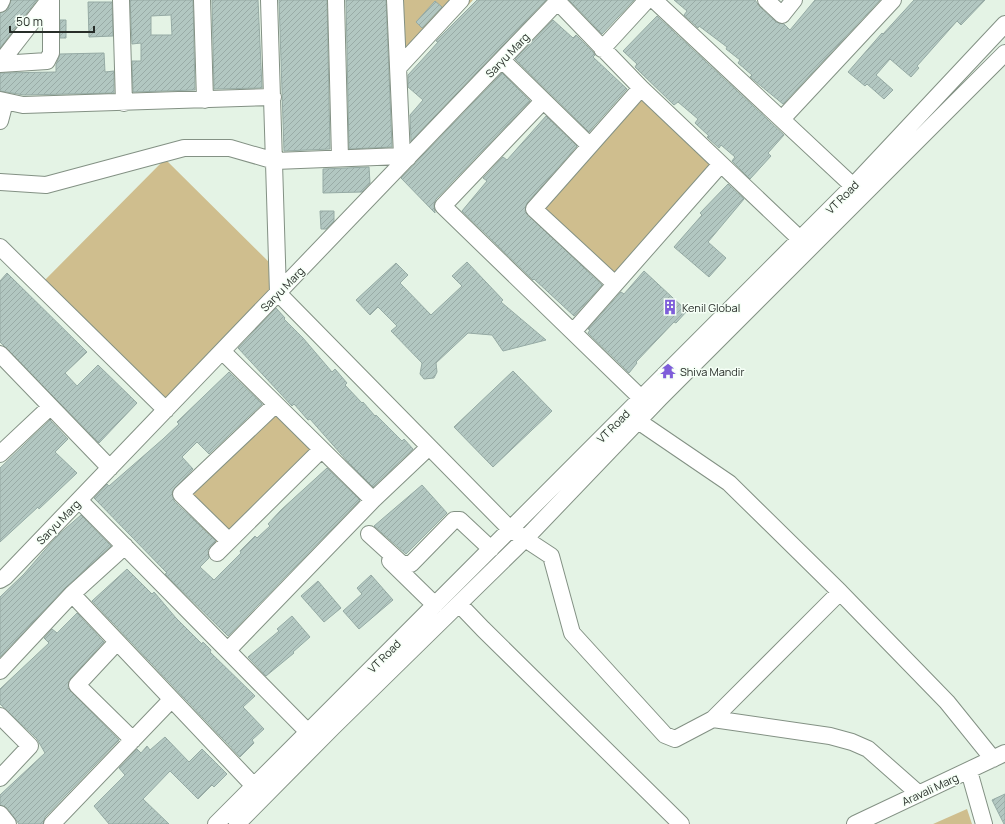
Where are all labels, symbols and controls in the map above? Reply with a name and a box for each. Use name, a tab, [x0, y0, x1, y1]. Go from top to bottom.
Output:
scale bar	[10, 8, 94, 34]
text: 50 m	[16, 13, 43, 30]
street label: Saryu Marg	[482, 29, 532, 81]
street label: VT Road	[822, 177, 862, 217]
street label: Saryu Marg	[257, 263, 307, 315]
building icon: Kenil Global	[661, 298, 679, 316]
place label: Kenil Global	[682, 300, 740, 315]
temple icon: Shiva Mandir	[659, 362, 677, 380]
place label: Shiva Mandir	[680, 364, 744, 379]
street label: VT Road	[593, 406, 633, 446]
street label: Saryu Marg	[33, 496, 83, 548]
street label: VT Road	[364, 636, 404, 676]
street label: Aravali Marg	[899, 769, 961, 809]

